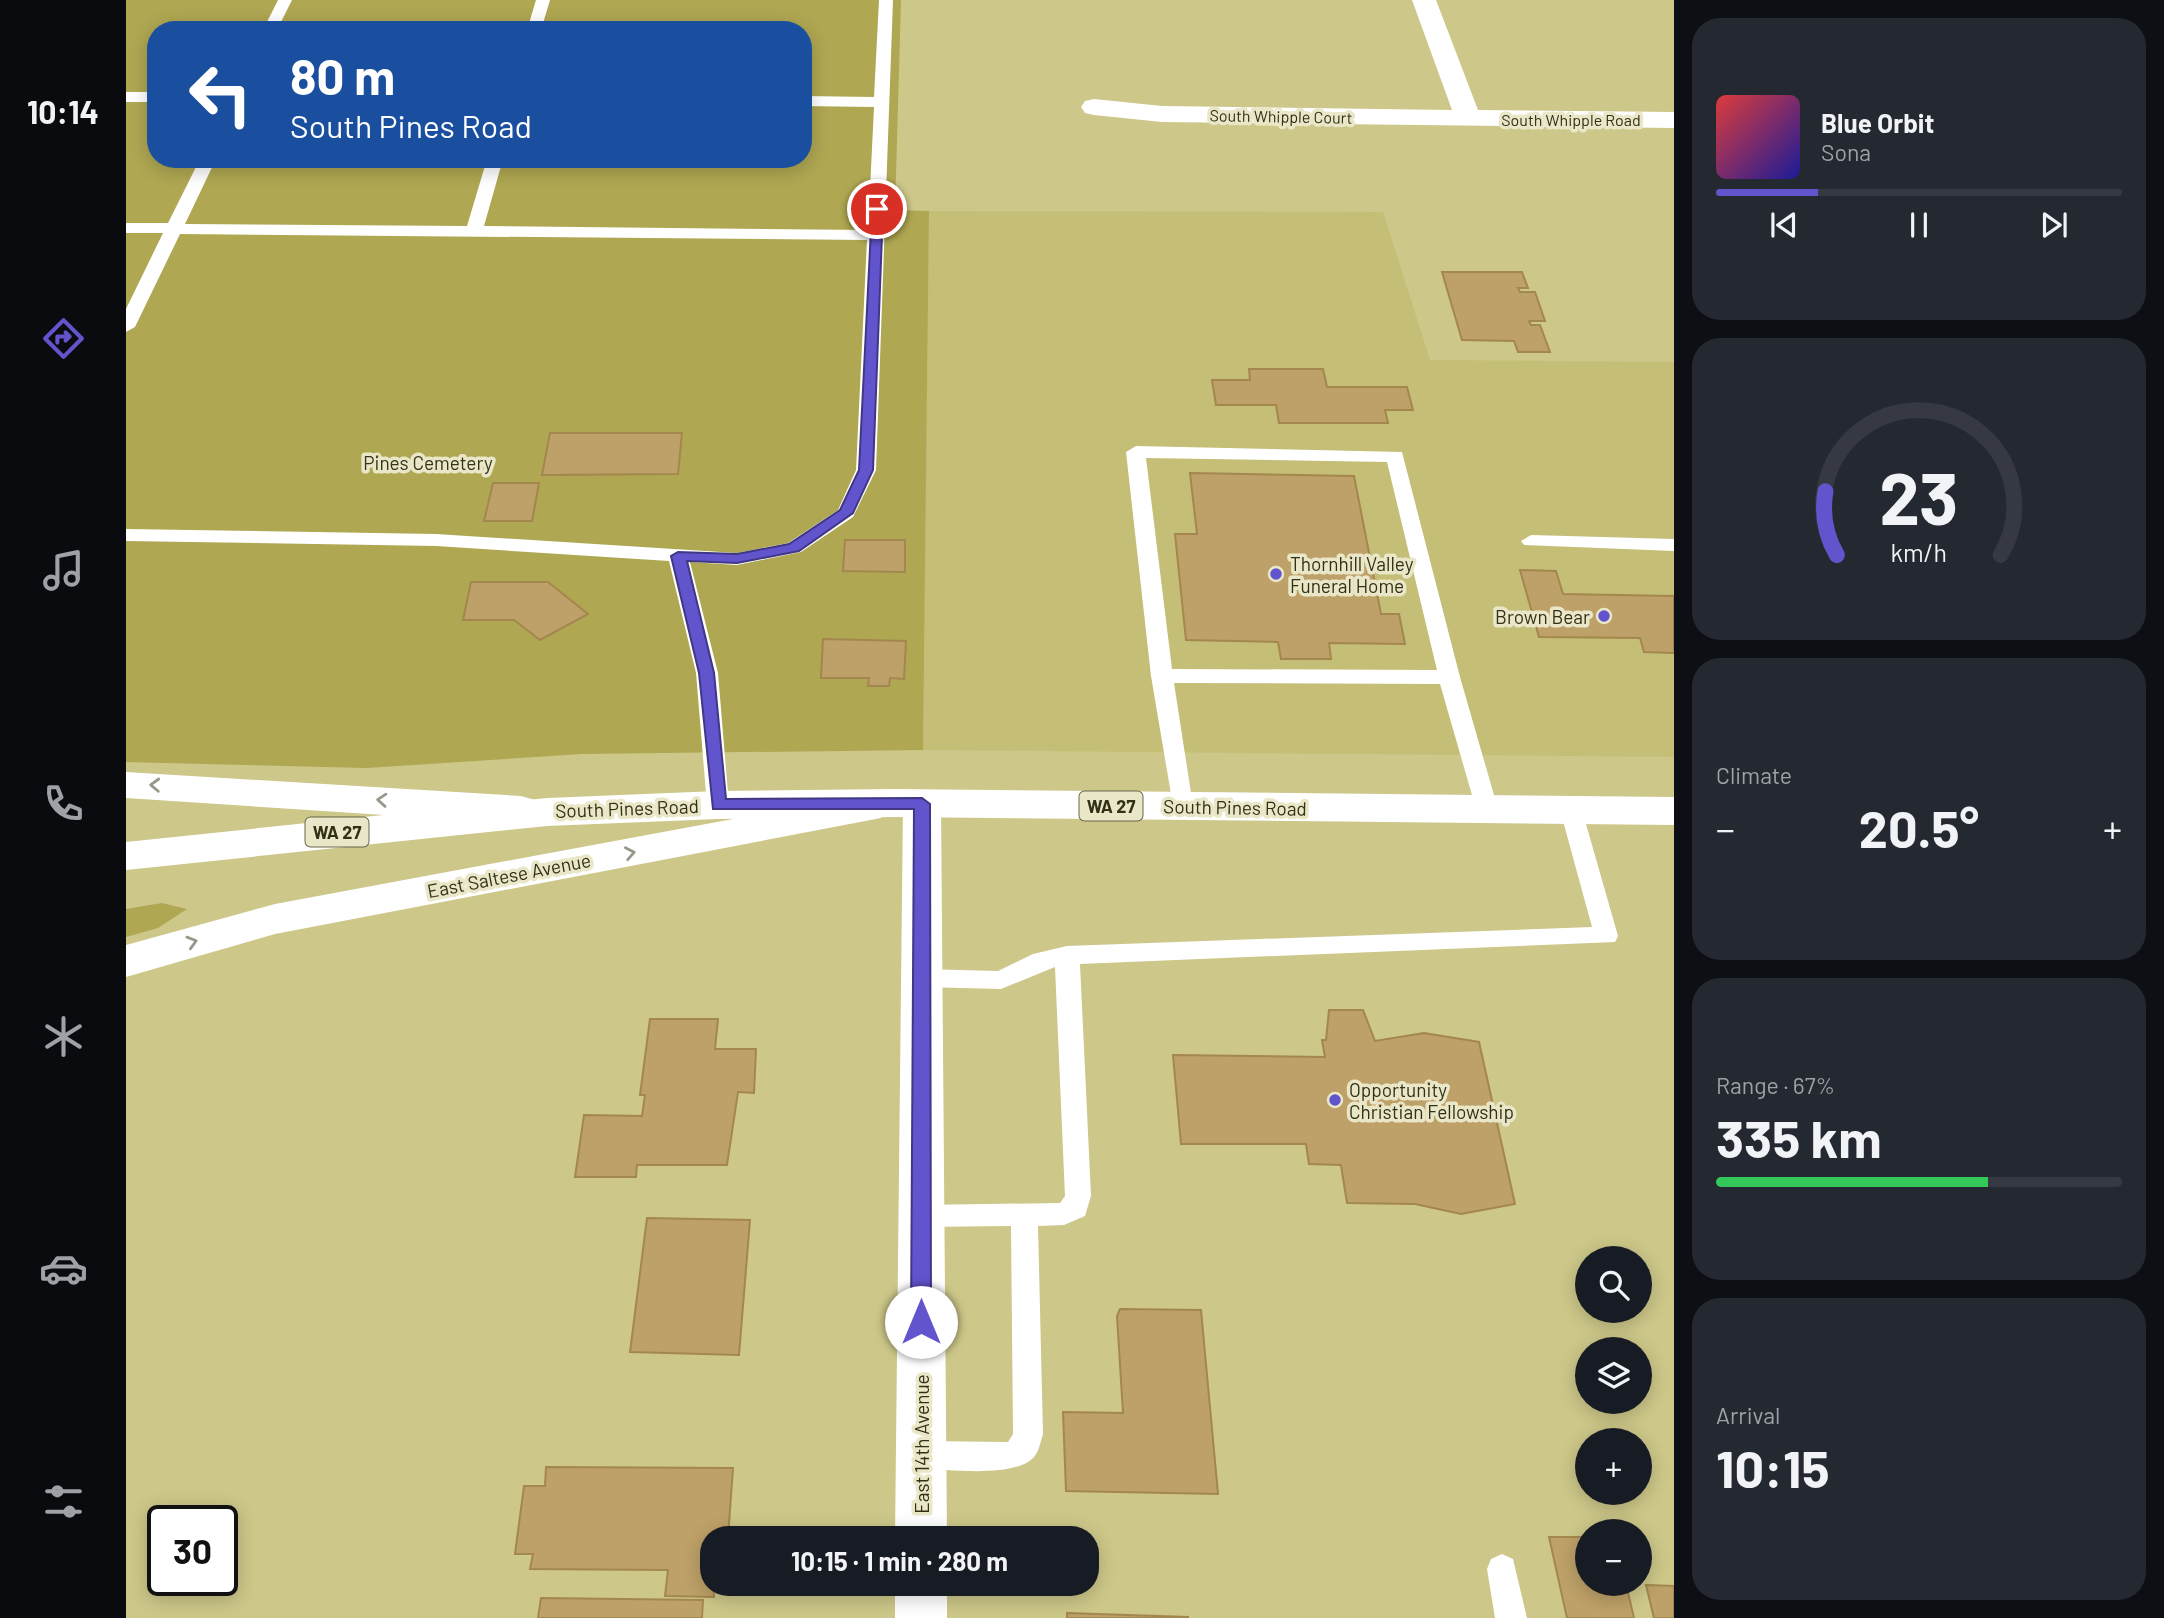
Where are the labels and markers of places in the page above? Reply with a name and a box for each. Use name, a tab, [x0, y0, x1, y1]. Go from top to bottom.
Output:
pin	[847, 179, 907, 239]
place label: Thornhill Valley Funeral Home	[1290, 552, 1414, 597]
marker: Thornhill Valley Funeral Home	[1268, 566, 1284, 582]
place label: Brown Bear	[1495, 605, 1590, 628]
marker: Brown Bear	[1596, 608, 1612, 624]
place label: Opportunity Christian Fellowship	[1349, 1078, 1514, 1123]
marker: Opportunity Christian Fellowship	[1327, 1092, 1343, 1108]

